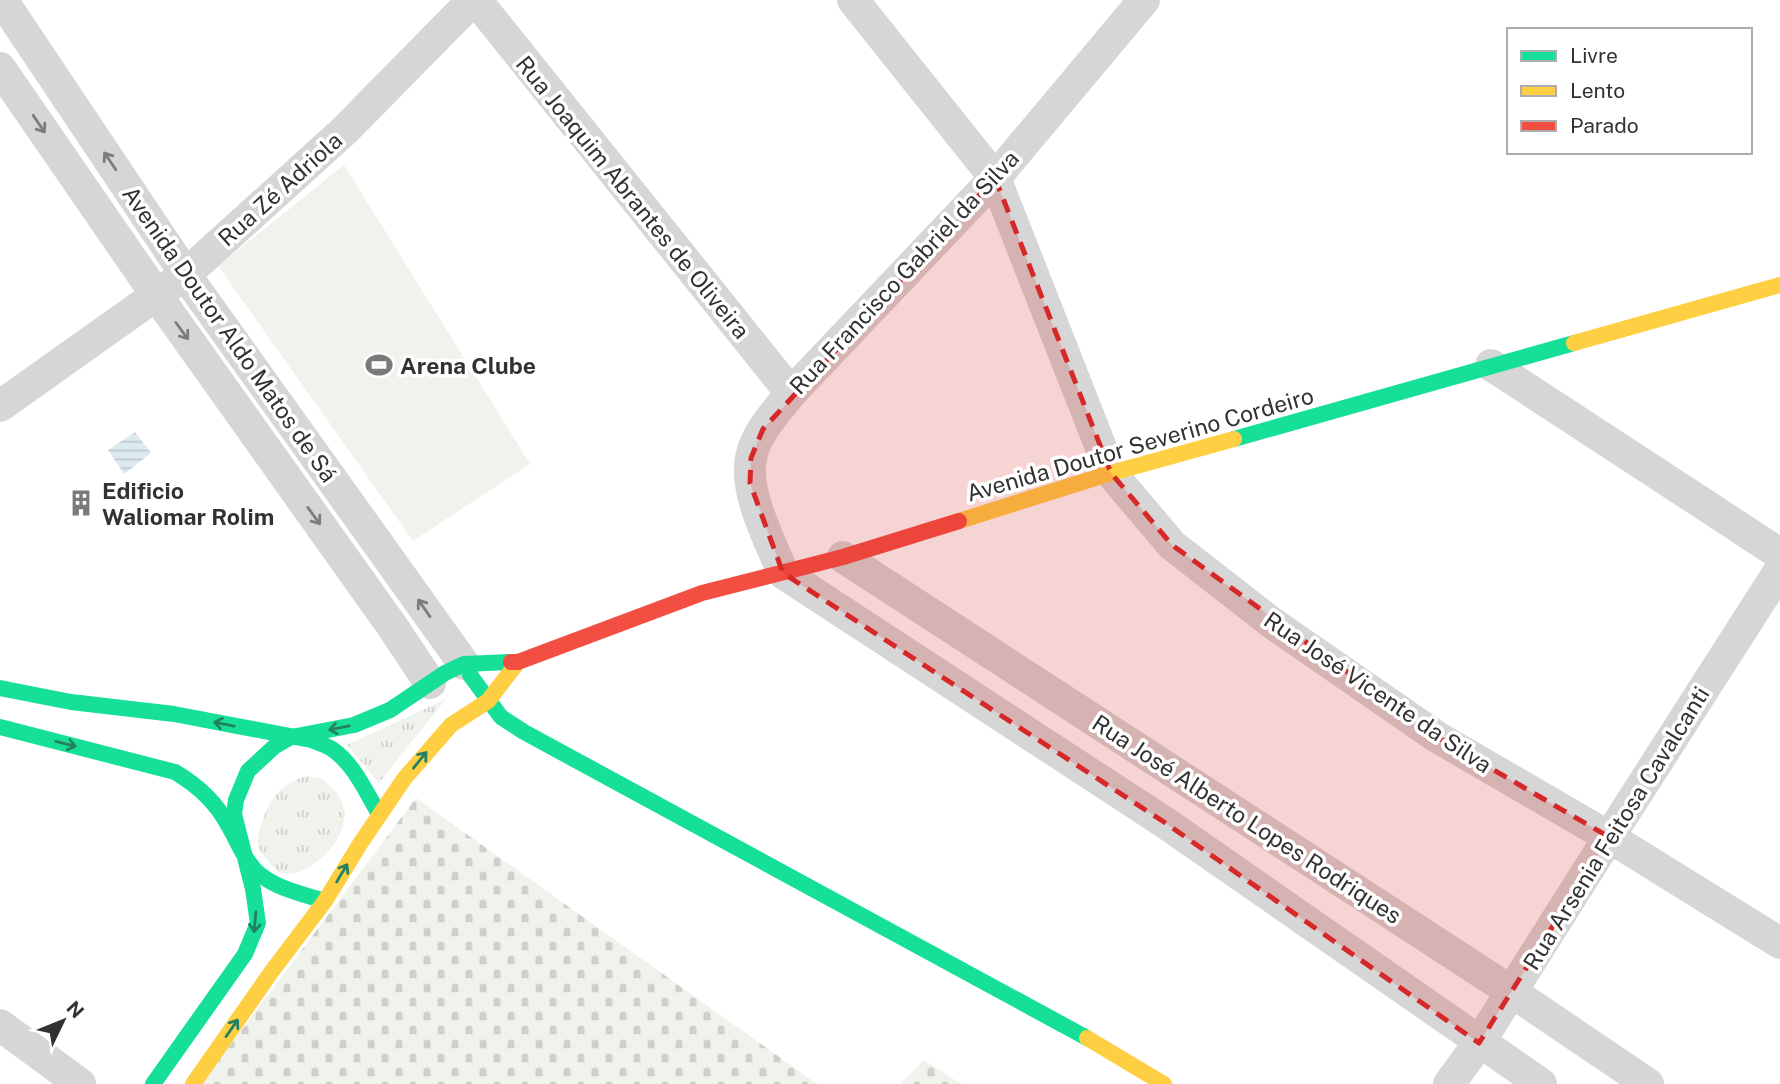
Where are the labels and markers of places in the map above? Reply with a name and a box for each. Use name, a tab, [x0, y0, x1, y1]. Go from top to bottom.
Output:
sports icon: Arena Clube	[364, 350, 394, 380]
place label: Arena Clube	[400, 352, 536, 379]
place label: Edificio Waliomar Rolim	[102, 477, 274, 530]
building icon: Edificio Waliomar Rolim	[66, 488, 96, 518]

